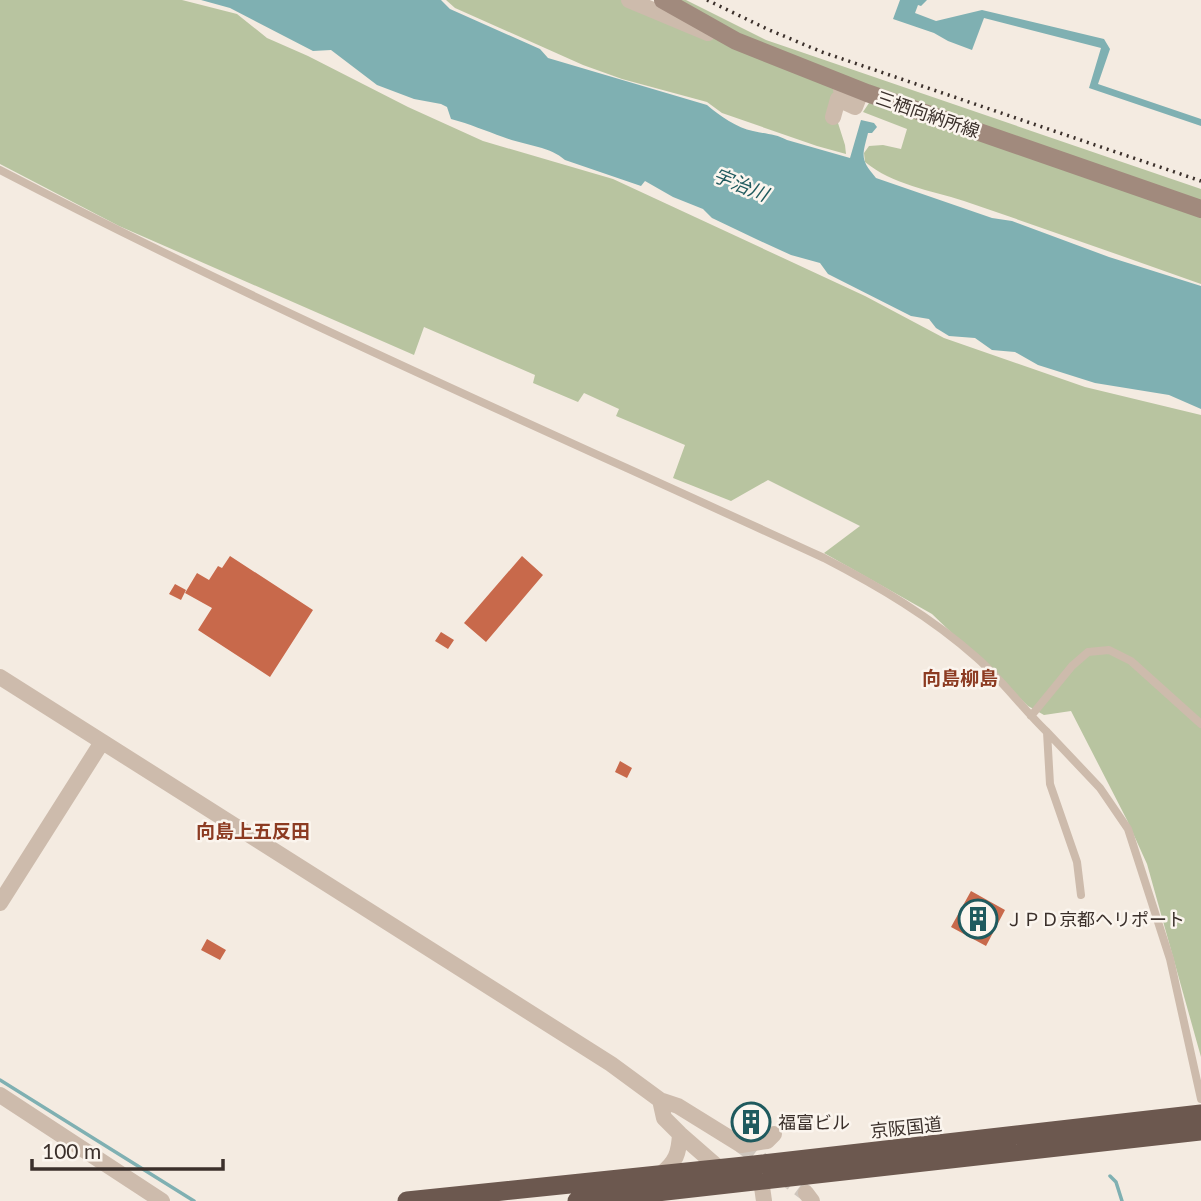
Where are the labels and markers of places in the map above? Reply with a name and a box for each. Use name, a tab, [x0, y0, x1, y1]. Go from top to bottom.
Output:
building icon: ＪＰＤ京都ヘリポート	[957, 898, 999, 940]
place label: ＪＰＤ京都ヘリポート	[1005, 908, 1185, 930]
building icon: 福富ビル	[730, 1101, 772, 1143]
place label: 福富ビル	[778, 1111, 850, 1133]

